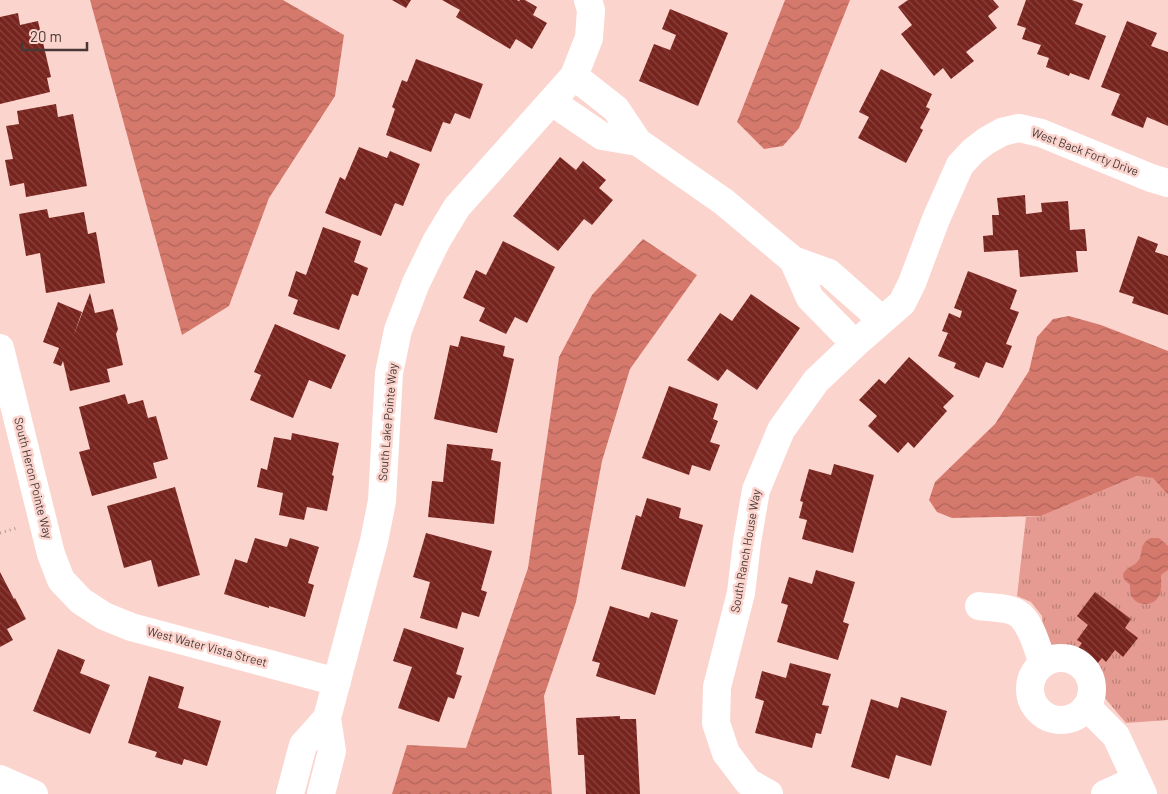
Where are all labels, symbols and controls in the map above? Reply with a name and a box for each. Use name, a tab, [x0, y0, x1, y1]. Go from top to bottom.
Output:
scale bar	[22, 20, 88, 52]
text: 20 m	[30, 27, 62, 45]
street label: West Back Forty Drive	[1030, 124, 1141, 178]
street label: South Lake Pointe Way	[375, 362, 399, 481]
street label: South Heron Pointe Way	[12, 416, 56, 540]
street label: South Ranch House Way	[727, 488, 763, 614]
street label: West Water Vista Street	[146, 623, 269, 669]

